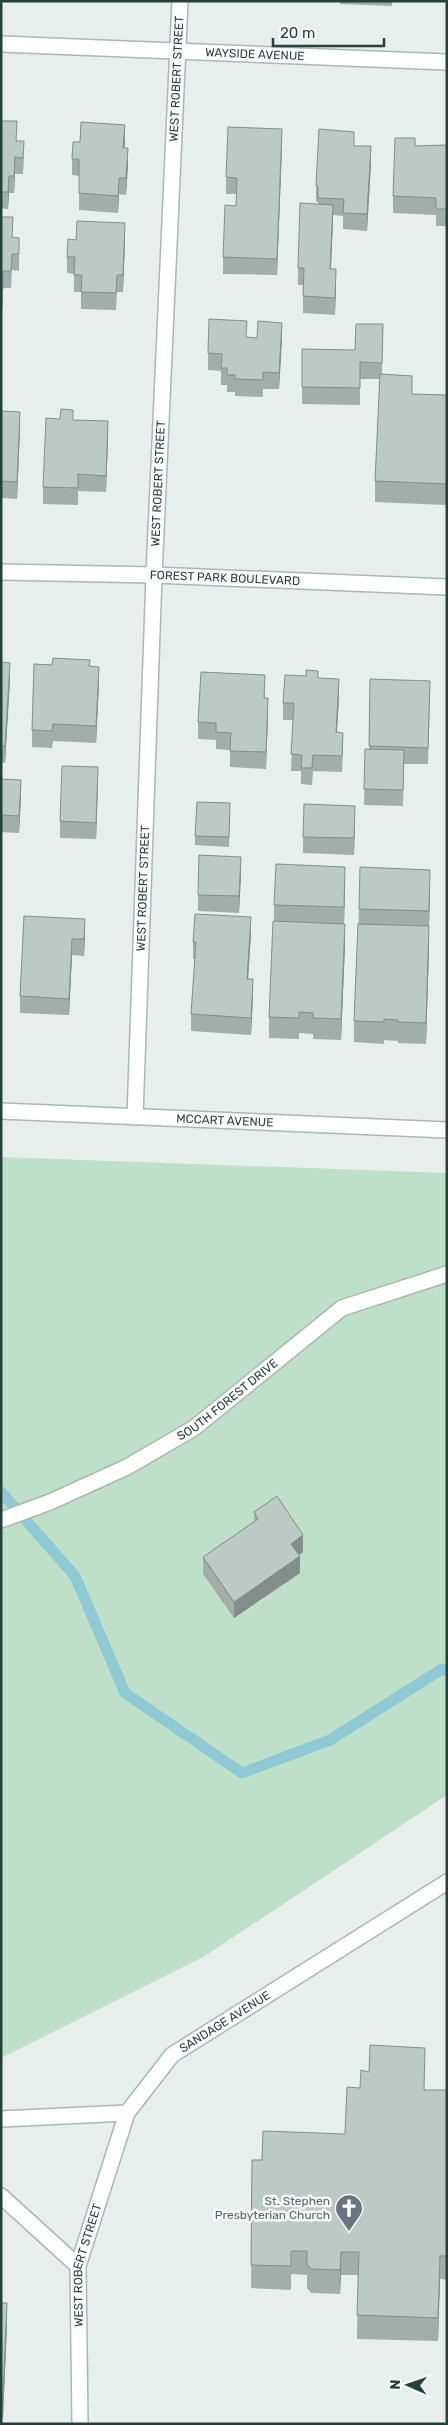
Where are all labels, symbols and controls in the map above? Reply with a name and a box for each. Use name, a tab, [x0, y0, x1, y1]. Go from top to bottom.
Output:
street label: WEST ROBERT STREET	[167, 15, 186, 142]
scale bar	[273, 15, 384, 47]
text: 20 m	[280, 24, 315, 42]
street label: WAYSIDE AVENUE	[205, 45, 305, 63]
street label: WEST ROBERT STREET	[148, 420, 168, 547]
street label: FOREST PARK BOULEVARD	[150, 568, 300, 588]
street label: WEST ROBERT STREET	[134, 825, 152, 951]
street label: MCCART AVENUE	[176, 1111, 274, 1130]
street label: SOUTH FOREST DRIVE	[175, 1356, 281, 1443]
street label: SANDAGE AVENUE	[177, 1988, 273, 2055]
church icon: St. Stephen Presbyterian Church	[334, 2193, 364, 2232]
place label: St. Stephen Presbyterian Church	[215, 2194, 330, 2222]
street label: WEST ROBERT STREET	[70, 2202, 105, 2327]
north arrow	[383, 2360, 433, 2410]
text: N	[387, 2379, 404, 2390]

